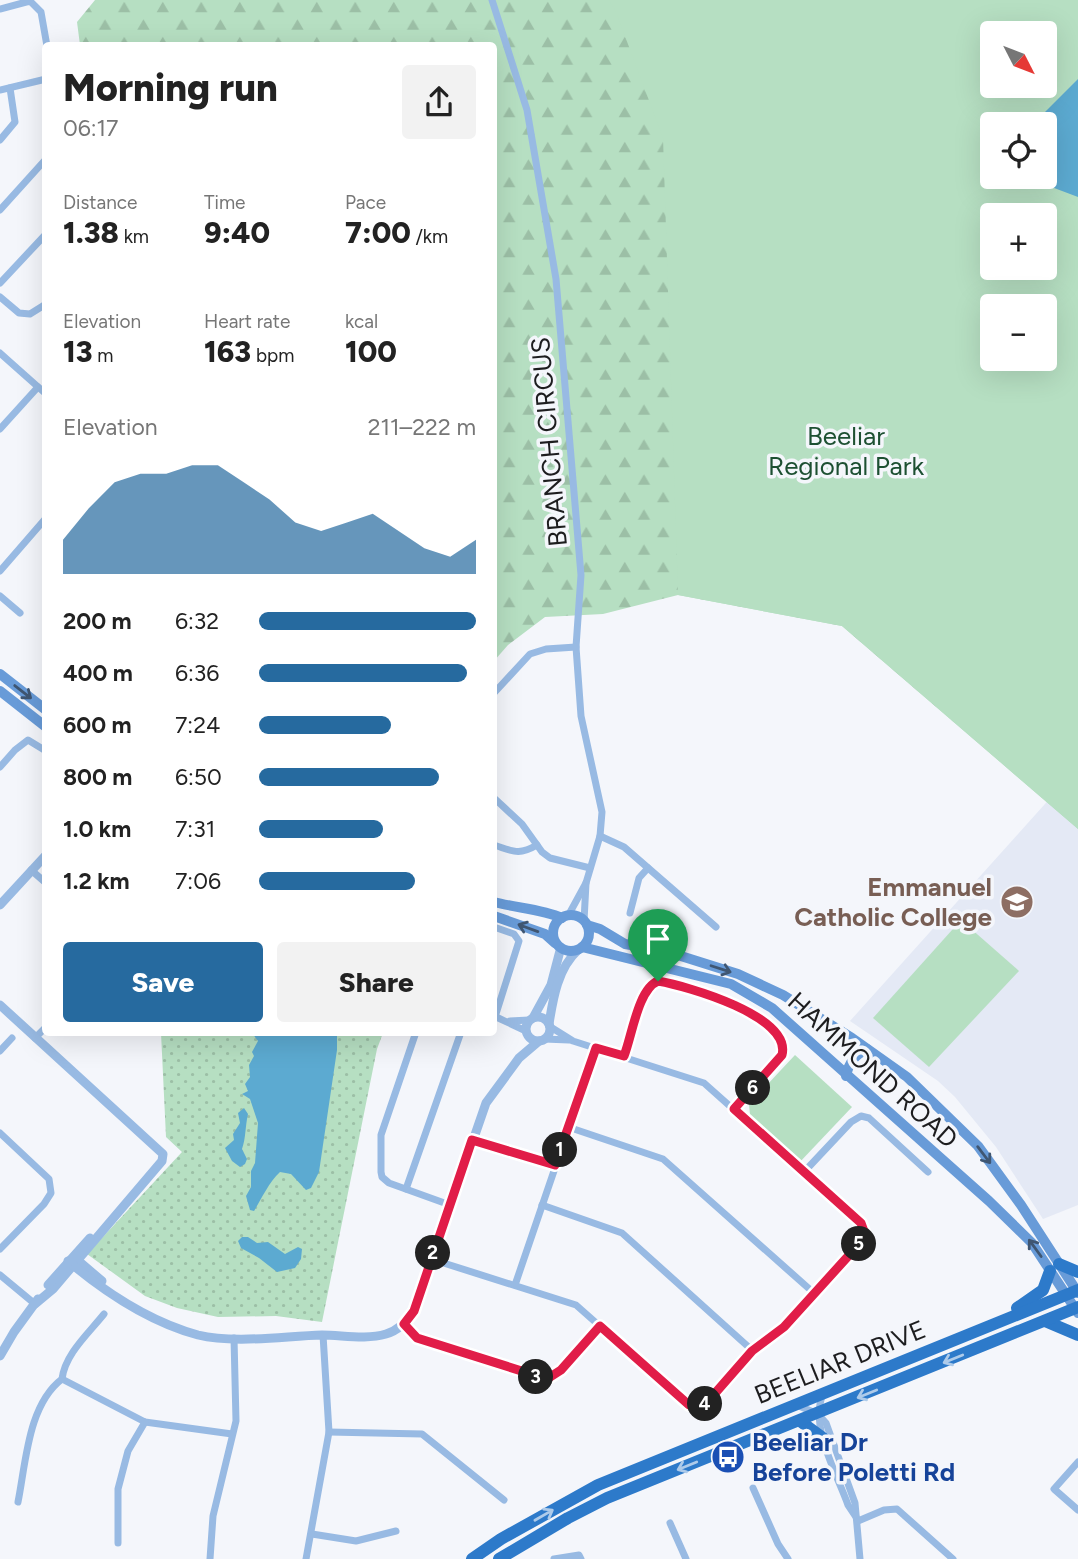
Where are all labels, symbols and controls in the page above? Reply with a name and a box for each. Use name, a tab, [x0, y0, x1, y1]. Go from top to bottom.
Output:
north arrow	[980, 21, 1057, 98]
map controls	[980, 21, 1057, 371]
text: Morning run	[63, 65, 278, 111]
button: share	[402, 65, 476, 139]
button: locate	[980, 112, 1057, 189]
text: 06:17	[63, 114, 118, 142]
text: Distance	[63, 191, 137, 214]
text: Time	[204, 191, 245, 214]
text: Pace	[345, 191, 386, 214]
button: +	[980, 203, 1057, 280]
text: 1.38	[63, 214, 119, 251]
text: 9:40	[204, 214, 270, 251]
text: 7:00	[345, 214, 411, 251]
text: km	[119, 225, 149, 248]
text: /km	[411, 225, 448, 248]
button: −	[980, 294, 1057, 371]
text: Elevation	[63, 310, 141, 333]
text: Heart rate	[204, 310, 290, 333]
text: kcal	[345, 310, 378, 333]
text: 13	[63, 333, 93, 370]
text: 163	[204, 333, 251, 370]
text: 100	[345, 333, 397, 370]
street label: BRANCH CIRCUS	[524, 336, 574, 548]
text: m	[93, 344, 114, 367]
text: bpm	[251, 344, 294, 367]
text: Elevation	[63, 413, 158, 441]
text: 211–222 m	[368, 413, 476, 441]
park label: Beeliar Regional Park	[768, 420, 924, 482]
text: 200 m	[63, 607, 132, 635]
text: 6:32	[175, 607, 219, 635]
text: 400 m	[63, 659, 133, 687]
text: 6:36	[175, 659, 219, 687]
one-way arrow	[13, 684, 31, 699]
text: 600 m	[63, 711, 132, 739]
text: 7:24	[175, 711, 220, 739]
text: 800 m	[63, 763, 132, 791]
text: 6:50	[175, 763, 222, 791]
text: 1.0 km	[63, 815, 131, 843]
text: 7:31	[175, 815, 215, 843]
text: 1.2 km	[63, 867, 130, 895]
text: 7:06	[175, 867, 221, 895]
place label: Emmanuel Catholic College	[794, 871, 992, 933]
school or university icon: Emmanuel Catholic College	[998, 883, 1036, 921]
pin	[628, 909, 688, 981]
icon: arrive	[639, 920, 677, 958]
one-way arrow	[517, 921, 539, 933]
button: Save	[63, 942, 263, 1022]
button: Share	[277, 942, 476, 1022]
one-way arrow	[710, 963, 732, 976]
street label: HAMMOND ROAD	[781, 985, 965, 1155]
pin: 6	[736, 1070, 770, 1106]
text: 6	[747, 1076, 758, 1099]
pin: 1	[542, 1132, 578, 1168]
text: 1	[555, 1138, 564, 1161]
one-way arrow	[977, 1145, 992, 1163]
pin: 5	[842, 1226, 876, 1262]
text: 5	[853, 1232, 864, 1255]
pin: 2	[416, 1236, 450, 1270]
one-way arrow	[1028, 1239, 1042, 1258]
text: 2	[427, 1241, 438, 1264]
street label: BEELIAR DRIVE	[750, 1313, 930, 1411]
one-way arrow	[943, 1353, 965, 1366]
pin: 3	[518, 1360, 554, 1394]
text: 3	[530, 1365, 541, 1388]
pin: 4	[688, 1386, 722, 1422]
one-way arrow	[857, 1388, 878, 1401]
text: 4	[698, 1392, 711, 1415]
place label: Beeliar Dr Before Poletti Rd	[752, 1426, 955, 1488]
bus stop icon: Beeliar Dr Before Poletti Rd	[709, 1438, 747, 1476]
one-way arrow	[676, 1461, 698, 1474]
one-way arrow	[533, 1508, 553, 1522]

